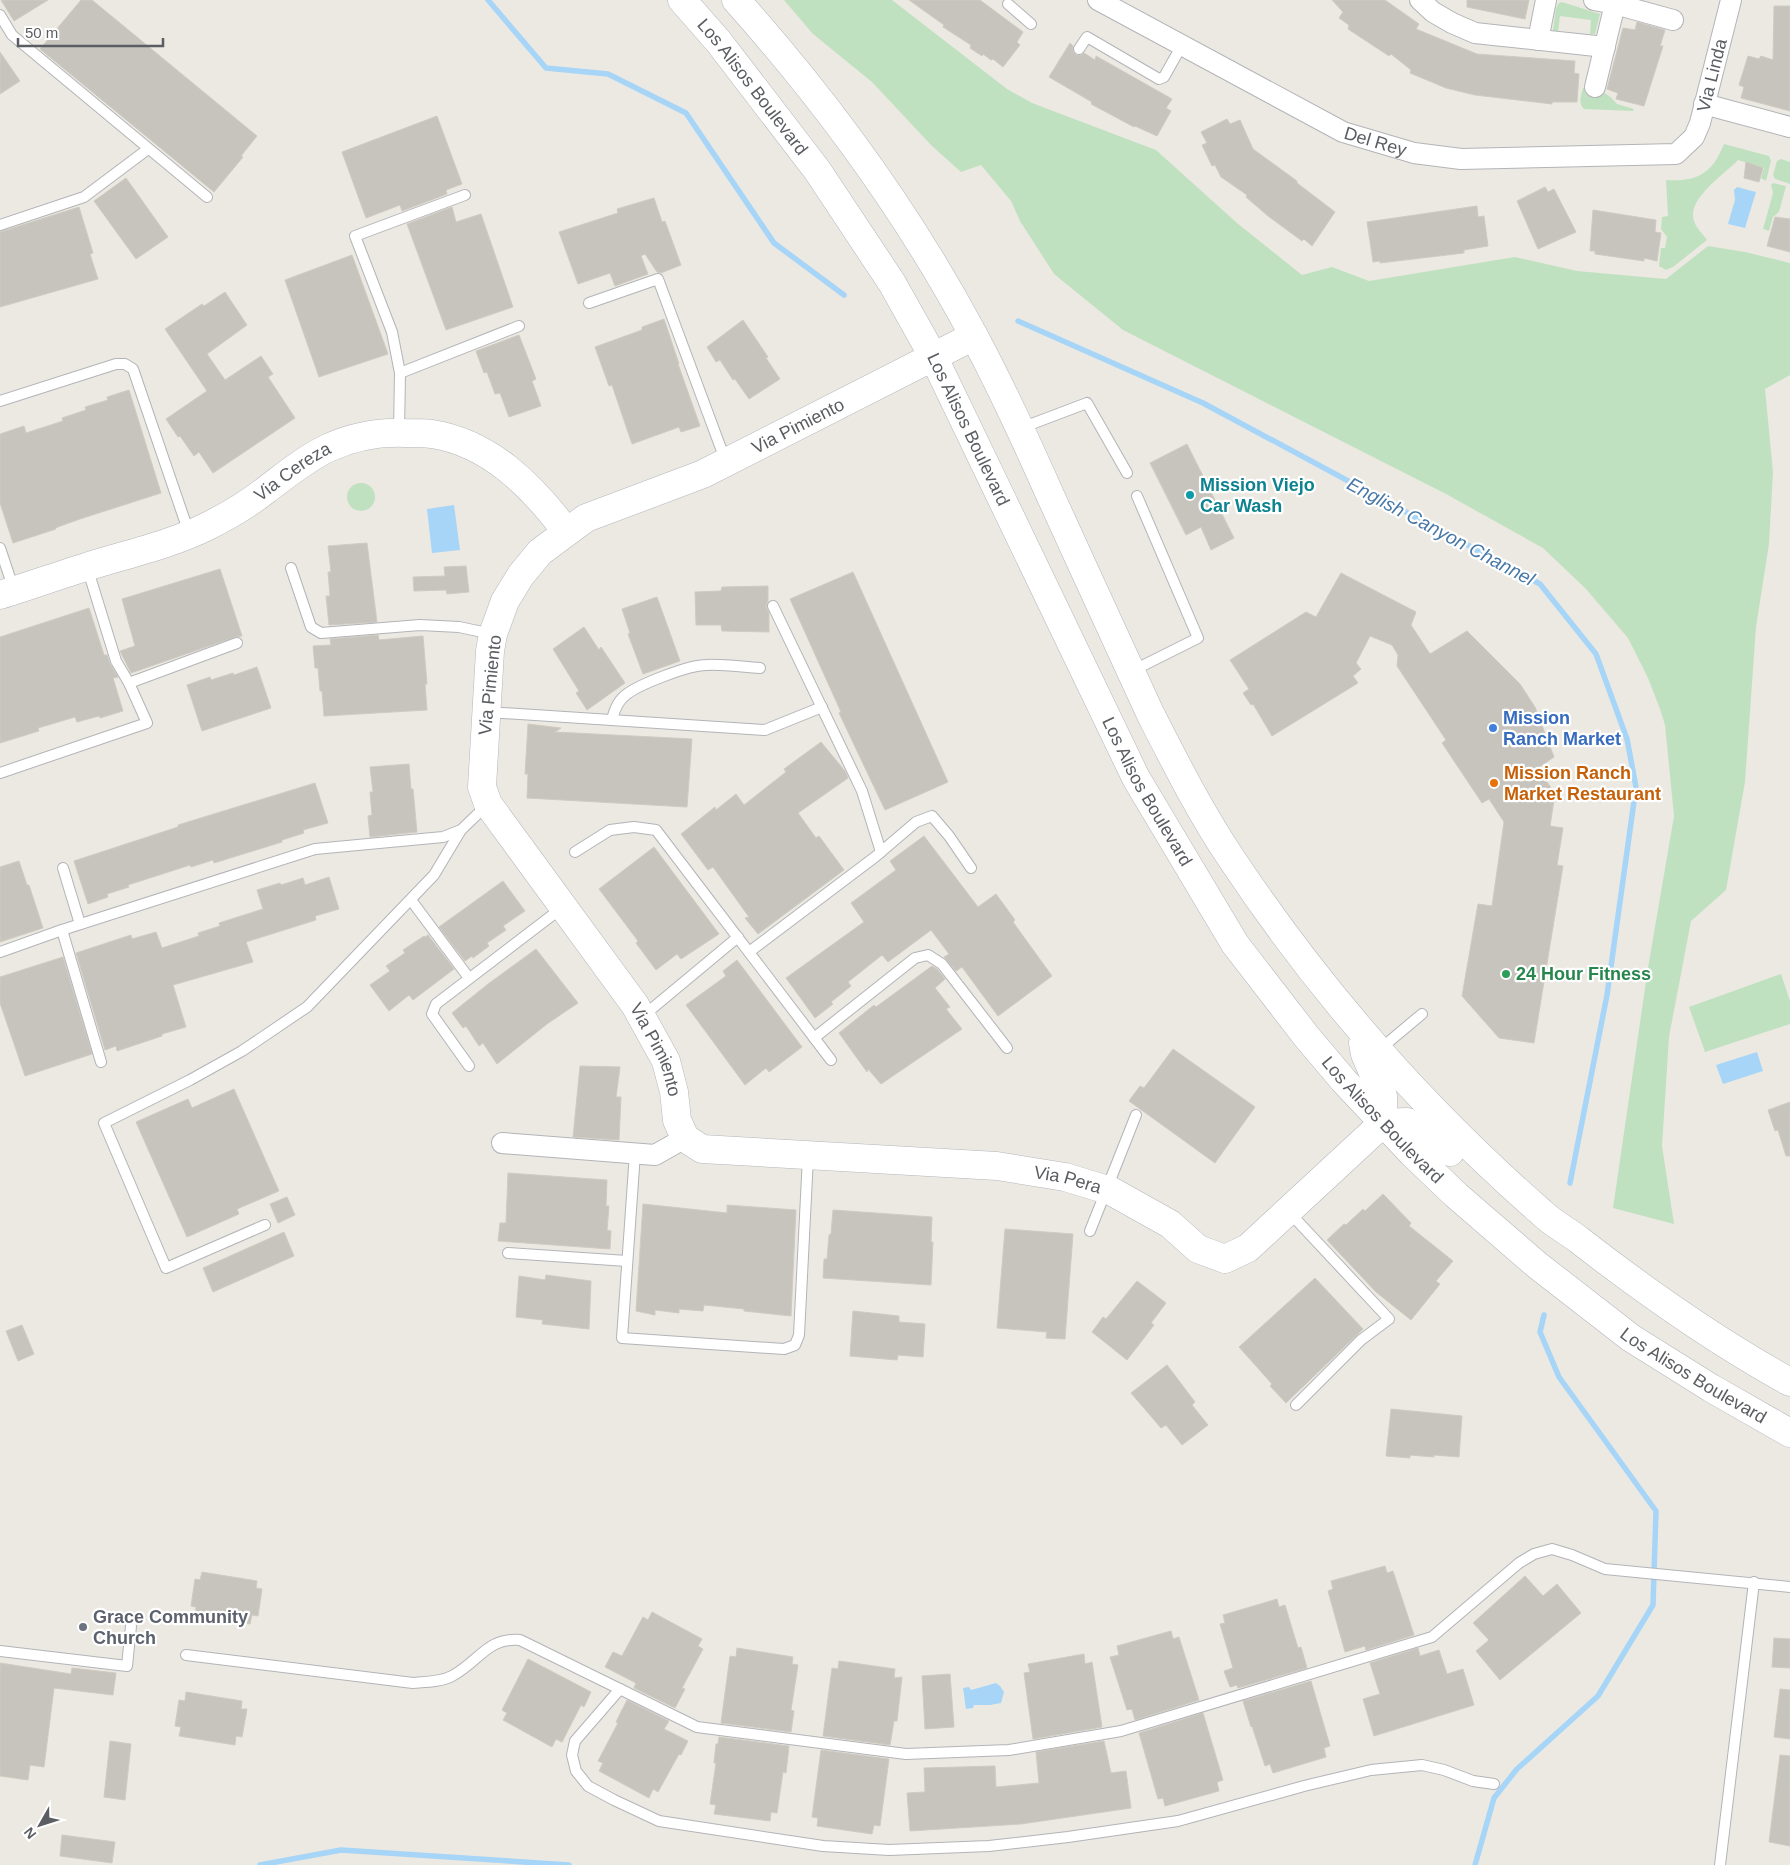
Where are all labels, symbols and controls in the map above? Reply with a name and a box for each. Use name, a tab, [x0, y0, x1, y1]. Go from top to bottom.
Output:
scale bar	[18, 15, 162, 47]
street label: Los Alisos Boulevard	[693, 15, 812, 159]
text: 50 m	[25, 24, 58, 41]
street label: Via Linda	[1693, 36, 1731, 114]
street label: Del Rey	[1342, 123, 1409, 160]
street label: Los Alisos Boulevard	[923, 350, 1014, 509]
street label: Via Pimiento	[749, 394, 847, 458]
street label: Via Cereza	[250, 438, 335, 505]
water label: English Canyon Channel	[1344, 473, 1539, 590]
place label: Mission Viejo Car Wash	[1200, 475, 1315, 516]
marker: Mission Viejo Car Wash	[1184, 489, 1196, 501]
street label: Via Pimiento	[475, 634, 505, 736]
place label: Mission Ranch Market	[1503, 708, 1621, 749]
street label: Los Alisos Boulevard	[1098, 714, 1196, 870]
marker: Mission Ranch Market	[1487, 722, 1499, 734]
place label: Mission Ranch Market Restaurant	[1504, 763, 1661, 804]
marker: Mission Ranch Market Restaurant	[1488, 777, 1500, 789]
place label: 24 Hour Fitness	[1516, 964, 1651, 984]
marker: 24 Hour Fitness	[1500, 968, 1512, 980]
street label: Via Pimiento	[626, 1000, 685, 1098]
street label: Los Alisos Boulevard	[1318, 1053, 1447, 1187]
street label: Via Pera	[1033, 1162, 1105, 1198]
street label: Los Alisos Boulevard	[1616, 1324, 1770, 1427]
place label: Grace Community Church	[93, 1607, 248, 1648]
marker: Grace Community Church	[77, 1621, 89, 1633]
north arrow	[15, 1800, 65, 1850]
text: N	[20, 1824, 39, 1842]

